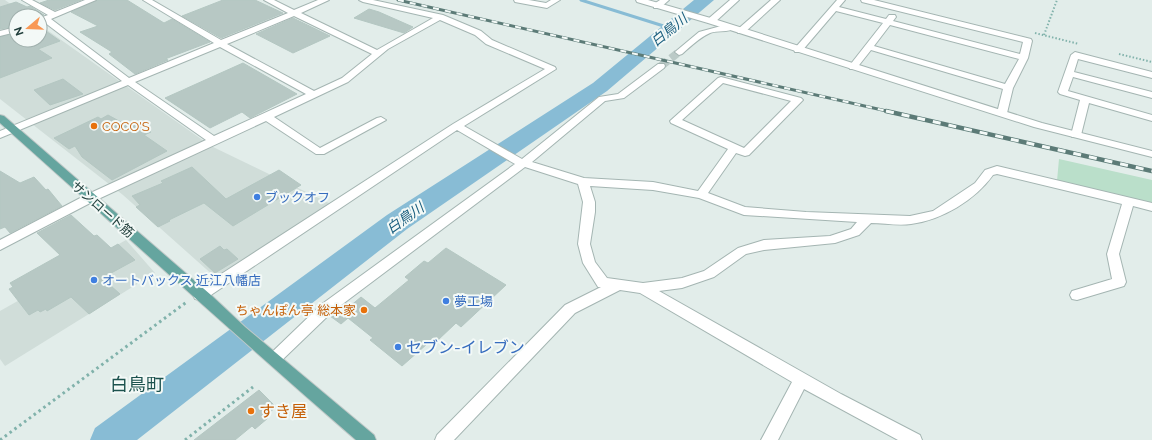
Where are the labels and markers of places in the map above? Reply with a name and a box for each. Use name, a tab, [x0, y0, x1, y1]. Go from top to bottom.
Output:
place label: COCO'S	[102, 119, 150, 134]
marker: COCO'S	[89, 121, 99, 131]
place label: ブックオフ	[265, 190, 330, 205]
marker: ブックオフ	[252, 192, 262, 202]
place label: オートバックス 近江八幡店	[102, 273, 261, 288]
marker: オートバックス 近江八幡店	[89, 275, 99, 285]
place label: 夢工場	[454, 294, 493, 309]
marker: 夢工場	[441, 296, 451, 306]
place label: ちゃんぽん亭 総本家	[236, 303, 356, 318]
marker: ちゃんぽん亭 総本家	[359, 305, 369, 315]
place label: セブン-イレブン	[406, 338, 525, 357]
marker: セブン-イレブン	[393, 342, 403, 352]
place label: すき屋	[259, 402, 307, 421]
marker: すき屋	[246, 406, 256, 416]

